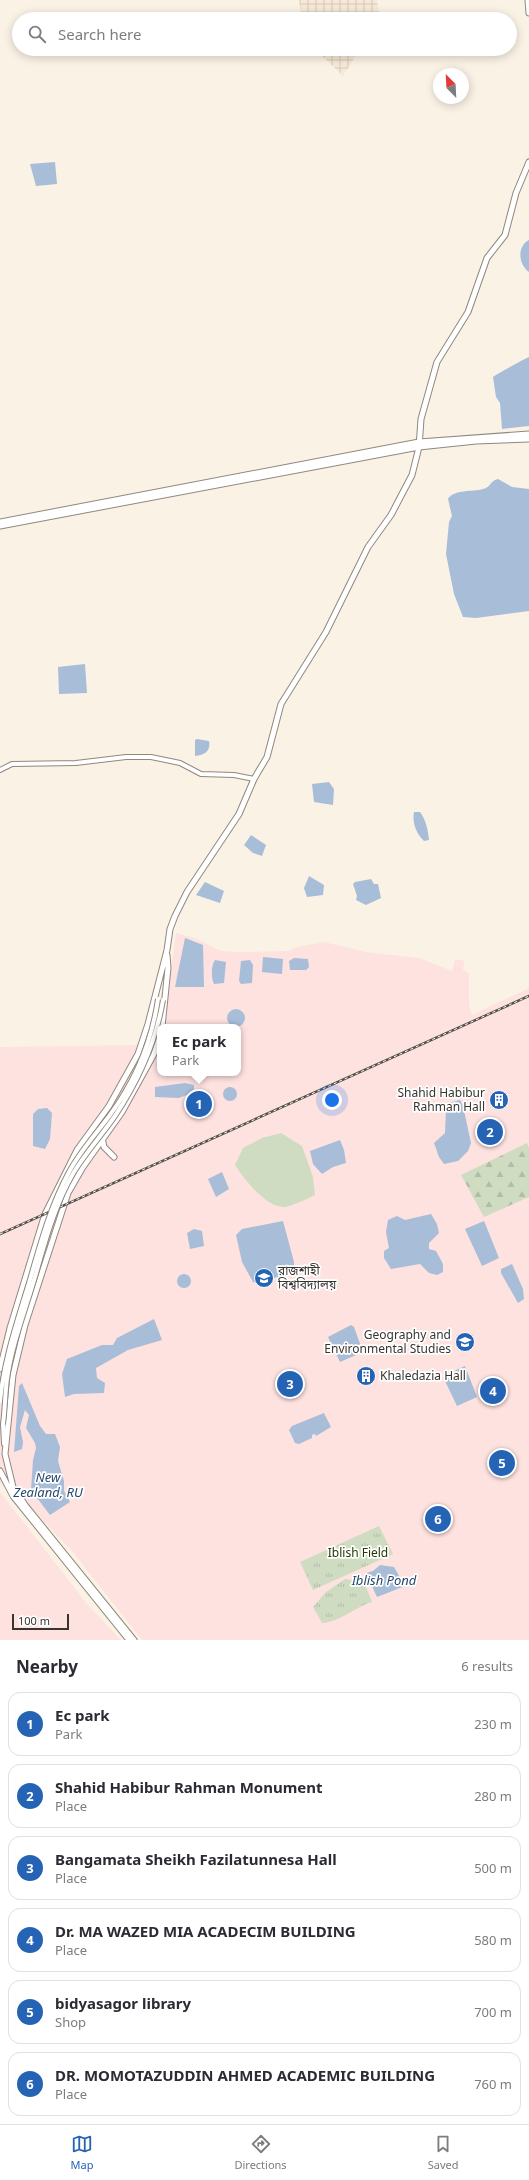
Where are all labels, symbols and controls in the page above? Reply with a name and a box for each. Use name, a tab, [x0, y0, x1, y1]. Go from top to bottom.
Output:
search box	[12, 12, 517, 56]
icon: search	[26, 23, 48, 45]
text: Search here	[58, 24, 141, 44]
north arrow	[433, 68, 469, 104]
popup	[157, 1024, 241, 1076]
text: Ec park	[172, 1031, 226, 1051]
text: Park	[172, 1051, 199, 1069]
place label: Shahid Habibur Rahman Hall	[397, 1084, 485, 1115]
pin: 1	[186, 1089, 212, 1119]
building icon: Shahid Habibur Rahman Hall	[488, 1089, 510, 1111]
your location	[322, 1090, 342, 1110]
pin: 2	[477, 1117, 503, 1147]
place label: রাজশাহী বিশ্ববিদ্যালয়	[277, 1262, 337, 1293]
school or university icon: রাজশাহী বিশ্ববিদ্যালয়	[253, 1267, 275, 1289]
place label: Geography and Environmental Studies	[324, 1326, 451, 1357]
school or university icon: Geography and Environmental Studies	[454, 1331, 476, 1353]
building icon: Khaledazia Hall	[355, 1365, 377, 1387]
place label: Khaledazia Hall	[380, 1367, 466, 1384]
pin: 3	[277, 1369, 303, 1399]
pin: 4	[480, 1376, 506, 1406]
pin: 5	[489, 1448, 515, 1478]
water label: New Zealand, RU	[12, 1468, 83, 1501]
pin: 6	[425, 1504, 451, 1534]
park label: Iblish Field	[328, 1544, 388, 1561]
water label: Iblish Pond	[351, 1571, 417, 1589]
scale bar	[12, 1612, 69, 1631]
text: 100 m	[18, 1613, 50, 1628]
text: Nearby	[16, 1655, 78, 1678]
text: 6 results	[461, 1657, 513, 1675]
text: Ec park	[55, 1705, 110, 1725]
text: 1	[26, 1715, 34, 1733]
text: 230 m	[474, 1715, 512, 1733]
text: Park	[55, 1725, 82, 1743]
text: Shahid Habibur Rahman Monument	[55, 1777, 323, 1797]
text: 2	[26, 1787, 34, 1805]
text: 280 m	[474, 1787, 512, 1805]
text: Place	[55, 1797, 87, 1815]
text: Bangamata Sheikh Fazilatunnesa Hall	[55, 1849, 337, 1869]
text: 3	[26, 1859, 34, 1877]
text: 500 m	[474, 1859, 512, 1877]
text: Place	[55, 1869, 87, 1887]
text: Dr. MA WAZED MIA ACADECIM BUILDING	[55, 1921, 356, 1941]
text: 4	[26, 1931, 34, 1949]
text: 580 m	[474, 1931, 512, 1949]
text: Place	[55, 1941, 87, 1959]
text: bidyasagor library	[55, 1993, 191, 2013]
text: 5	[26, 2003, 34, 2021]
text: 700 m	[474, 2003, 512, 2021]
text: Shop	[55, 2013, 86, 2031]
text: DR. MOMOTAZUDDIN AHMED ACADEMIC BUILDING	[55, 2065, 435, 2085]
text: 6	[26, 2075, 34, 2093]
text: 760 m	[474, 2075, 512, 2093]
text: Place	[55, 2085, 87, 2103]
tab: Map	[71, 2133, 93, 2172]
tab: Directions	[234, 2133, 287, 2172]
tab: Saved	[428, 2133, 458, 2172]

